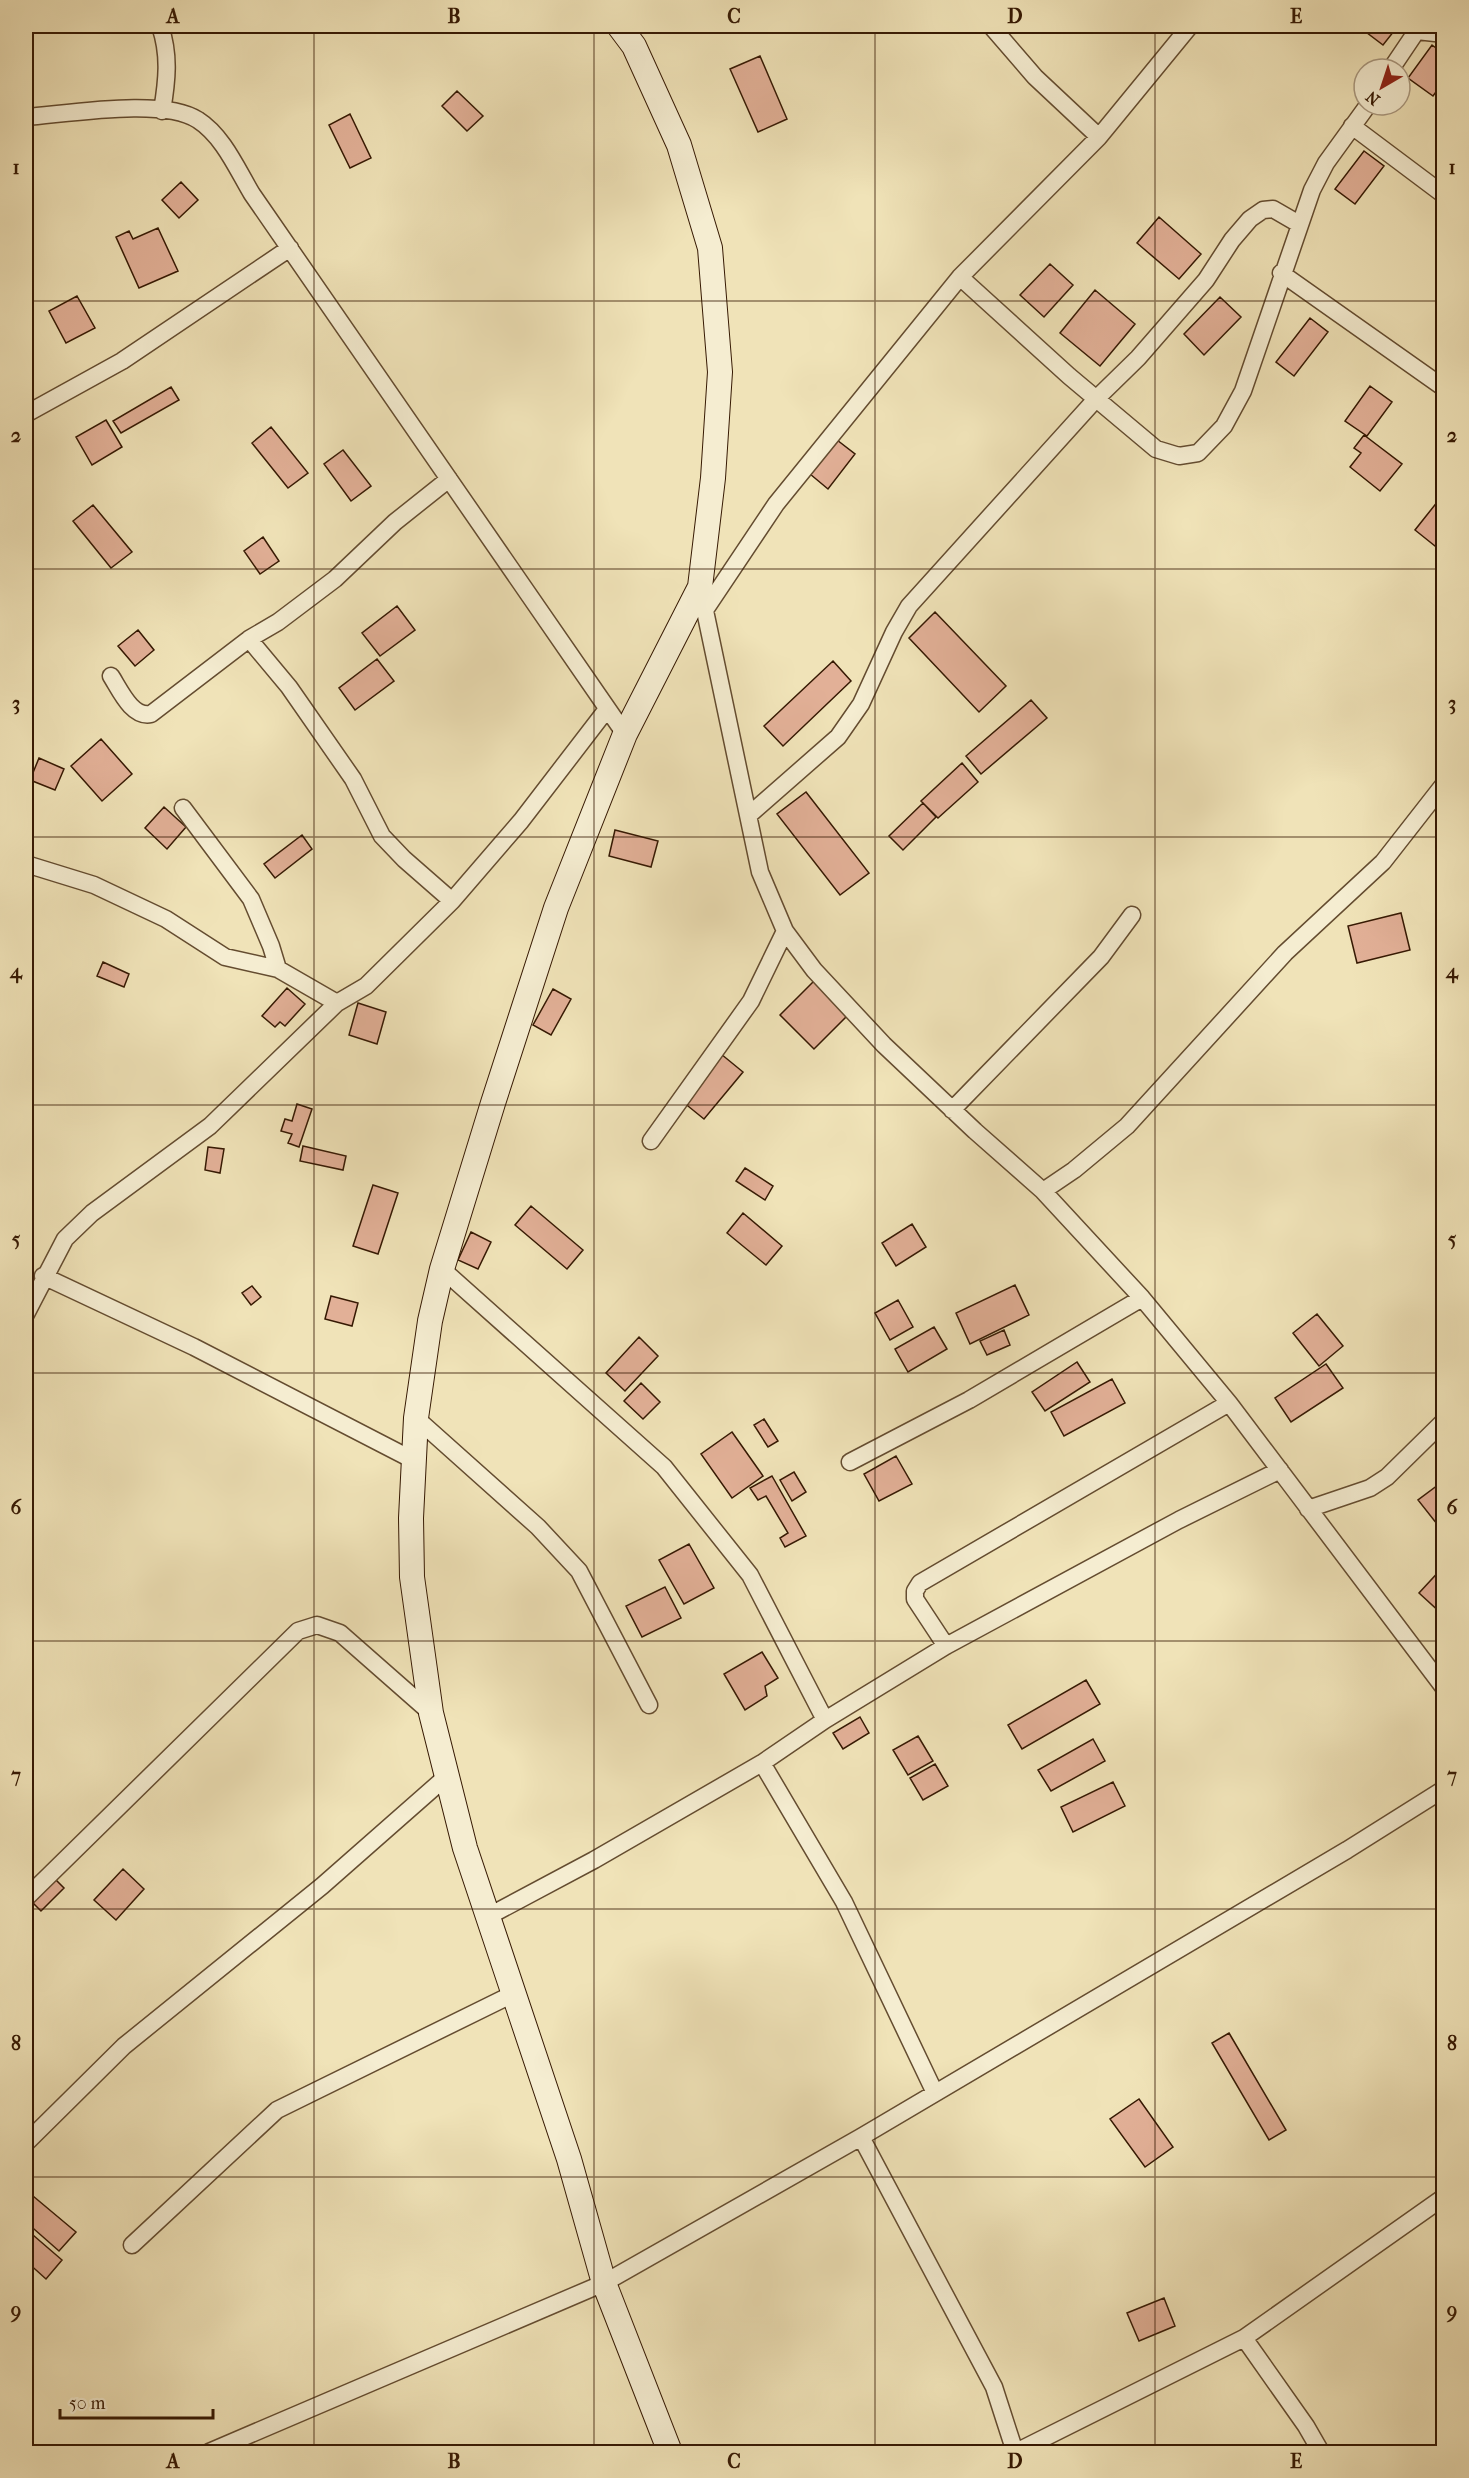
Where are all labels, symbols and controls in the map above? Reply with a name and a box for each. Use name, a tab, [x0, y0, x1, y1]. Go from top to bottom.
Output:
text: A	[165, 5, 181, 28]
text: B	[447, 5, 461, 28]
text: C	[727, 5, 741, 28]
text: D	[1007, 5, 1023, 28]
text: E	[1290, 5, 1302, 28]
north arrow	[1352, 57, 1412, 117]
text: N	[1362, 87, 1384, 109]
text: 1	[12, 156, 20, 179]
text: 1	[1448, 156, 1456, 179]
text: 2	[11, 424, 21, 447]
text: 2	[1447, 424, 1457, 447]
text: 3	[12, 692, 20, 715]
text: 3	[1448, 692, 1456, 715]
text: 4	[9, 960, 23, 984]
text: 4	[1445, 960, 1459, 984]
text: 5	[12, 1228, 21, 1251]
text: 5	[1448, 1228, 1457, 1251]
text: 6	[11, 1496, 23, 1519]
text: 6	[1447, 1496, 1459, 1519]
text: 7	[10, 1764, 21, 1787]
text: 7	[1446, 1764, 1457, 1787]
text: 8	[11, 2032, 21, 2055]
text: 8	[1447, 2032, 1457, 2055]
text: 9	[10, 2300, 21, 2323]
text: 9	[1446, 2300, 1457, 2323]
scale bar	[60, 2382, 213, 2420]
text: 50 m	[69, 2393, 106, 2414]
text: A	[165, 2450, 181, 2473]
text: B	[447, 2450, 461, 2473]
text: C	[727, 2450, 741, 2473]
text: D	[1007, 2450, 1023, 2473]
text: E	[1290, 2450, 1302, 2473]

